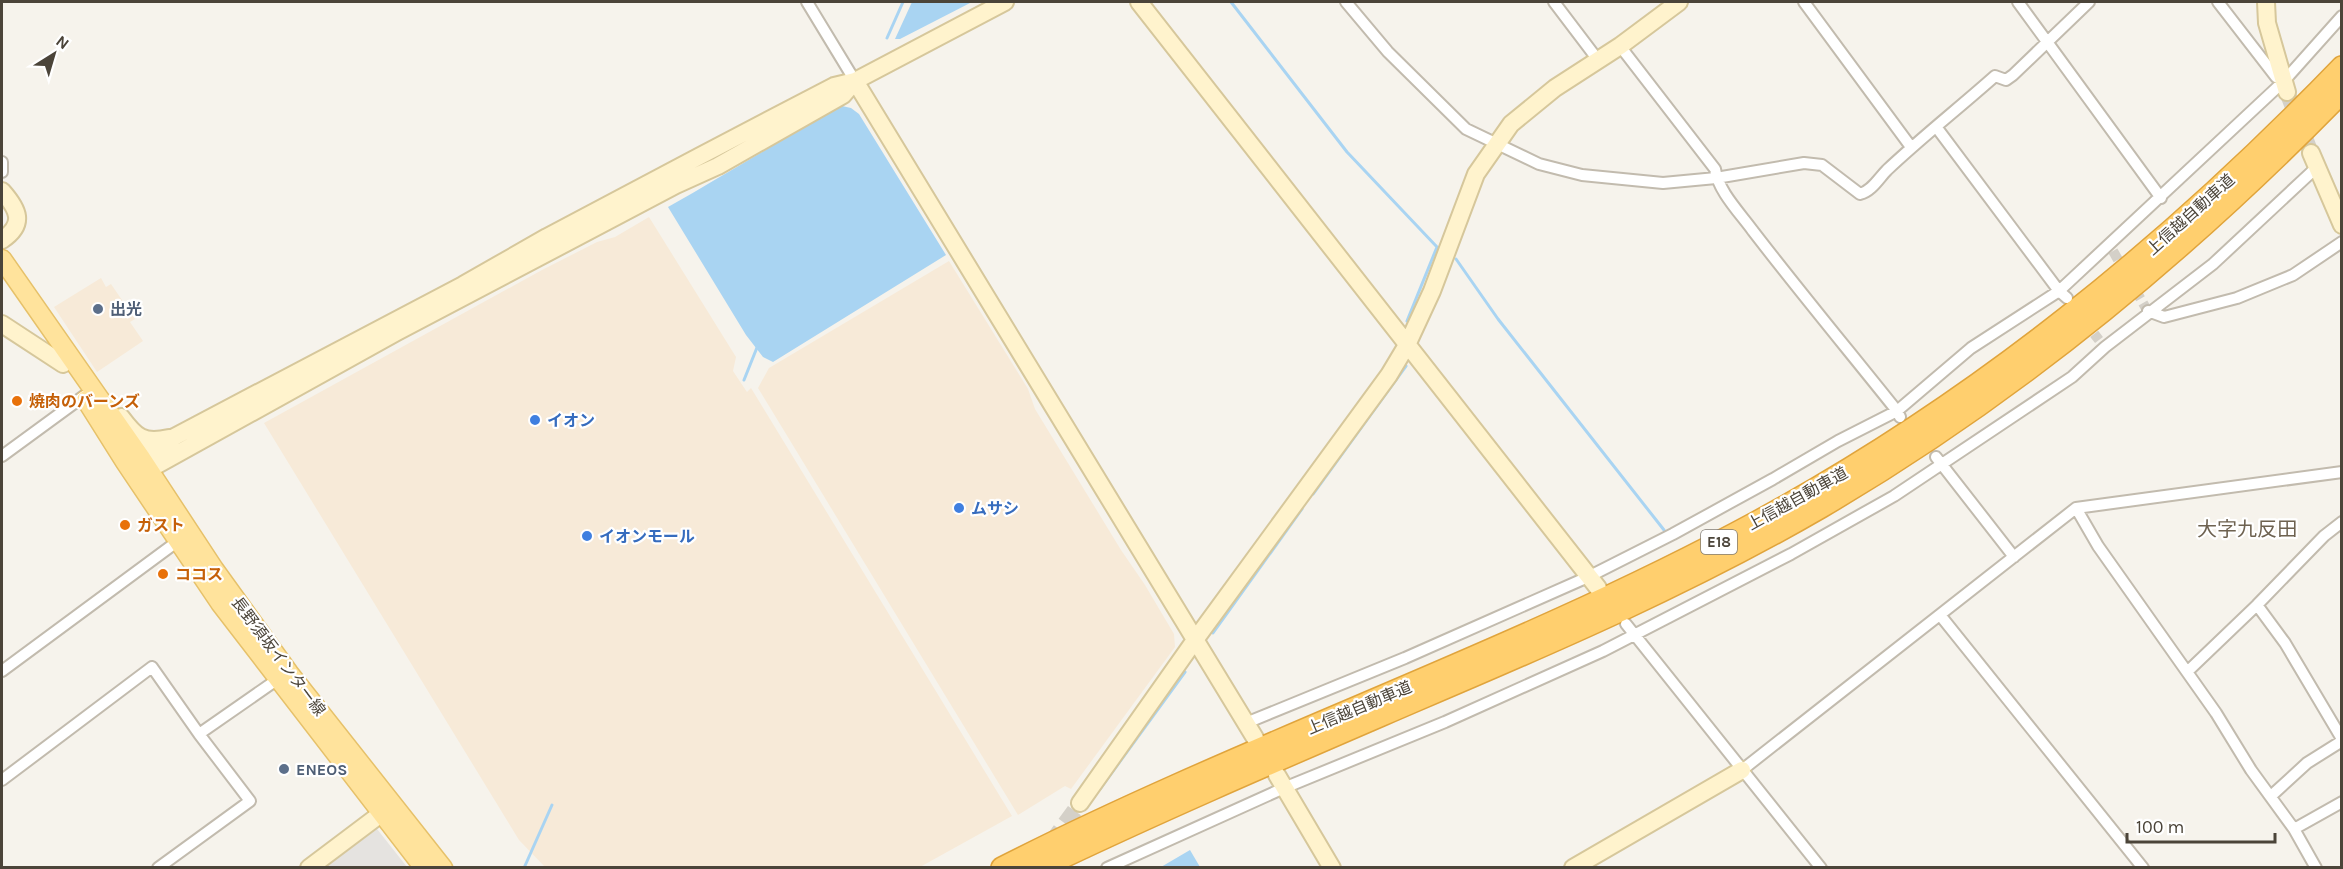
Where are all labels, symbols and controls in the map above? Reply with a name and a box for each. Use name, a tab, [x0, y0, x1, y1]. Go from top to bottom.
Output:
north arrow	[24, 24, 84, 84]
text: N	[52, 31, 73, 53]
street label: 上信越自動車道	[2142, 170, 2238, 259]
place label: 出光	[110, 300, 142, 319]
marker: 出光	[91, 302, 105, 316]
place label: 焼肉のバーンズ	[29, 392, 140, 411]
marker: 焼肉のバーンズ	[10, 394, 24, 408]
place label: イオン	[547, 411, 595, 430]
marker: イオン	[528, 413, 542, 427]
street label: 上信越自動車道	[1744, 463, 1851, 534]
place label: ムサシ	[971, 499, 1019, 518]
marker: ムサシ	[952, 501, 966, 515]
place label: ガスト	[137, 516, 185, 535]
marker: ガスト	[118, 518, 132, 532]
district label: 大字九反田	[2197, 518, 2297, 541]
place label: イオンモール	[599, 527, 695, 546]
marker: イオンモール	[580, 529, 594, 543]
road number: E18	[1701, 530, 1737, 554]
place label: ココス	[175, 565, 223, 584]
marker: ココス	[156, 567, 170, 581]
street label: 長野須坂インター線	[228, 593, 330, 720]
street label: 上信越自動車道	[1304, 677, 1414, 738]
place label: ENEOS	[296, 760, 347, 779]
marker: ENEOS	[277, 762, 291, 776]
scale bar	[2127, 806, 2276, 844]
text: 100 m	[2136, 816, 2184, 838]

